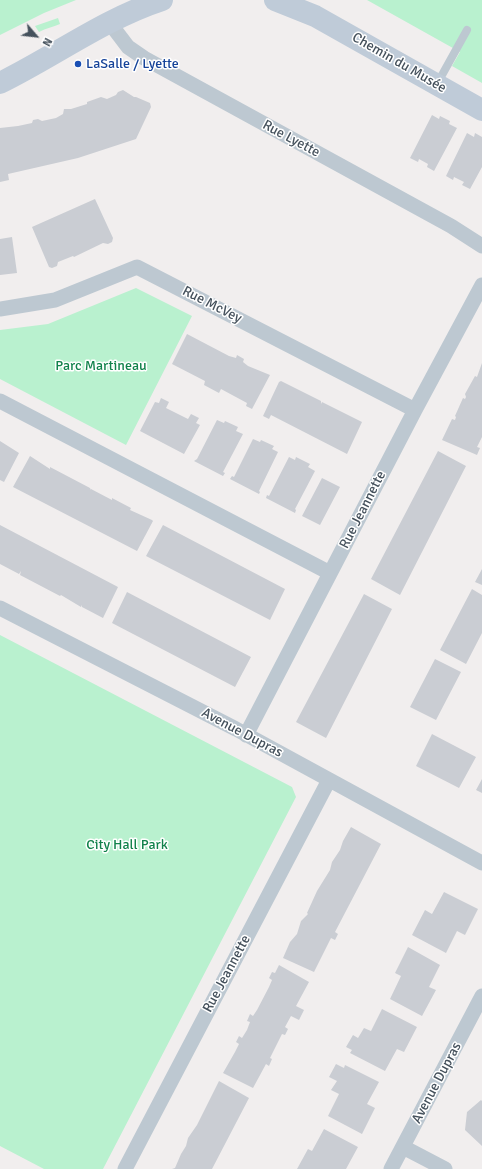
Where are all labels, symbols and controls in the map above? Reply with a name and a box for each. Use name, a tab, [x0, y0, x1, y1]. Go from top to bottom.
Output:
north arrow	[16, 16, 56, 56]
street label: Chemin du Musée	[349, 29, 449, 97]
text: N	[40, 35, 55, 48]
place label: LaSalle / Lyette	[86, 56, 179, 72]
marker: LaSalle / Lyette	[73, 59, 83, 69]
street label: Rue Lyette	[259, 117, 323, 161]
street label: Rue McVey	[179, 283, 245, 327]
park label: Parc Martineau	[55, 358, 147, 374]
street label: Rue Jeannette	[336, 468, 390, 552]
street label: Avenue Dupras	[199, 705, 285, 761]
park label: City Hall Park	[86, 837, 168, 853]
street label: Rue Jeannette	[200, 932, 254, 1016]
street label: Avenue Dupras	[409, 1040, 465, 1126]

